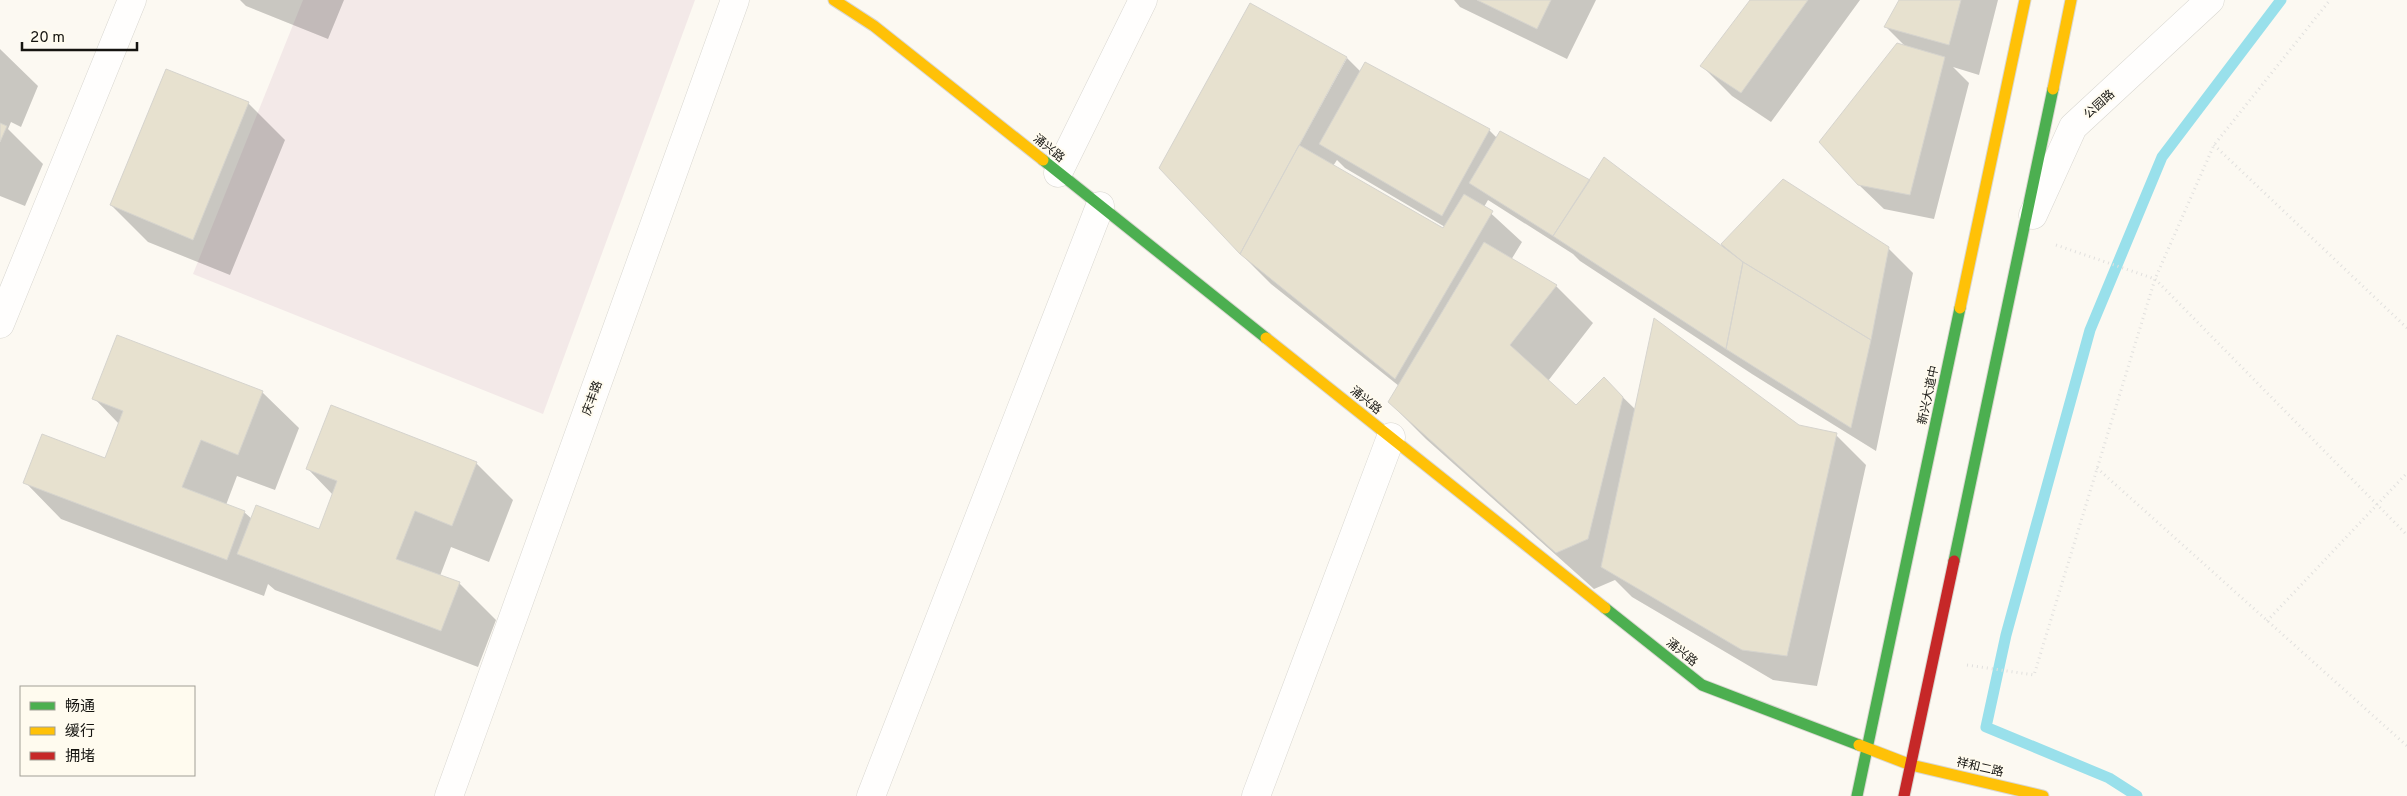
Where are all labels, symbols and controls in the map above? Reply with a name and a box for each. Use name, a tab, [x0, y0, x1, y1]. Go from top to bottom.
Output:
scale bar	[22, 20, 138, 52]
text: 20 m	[30, 29, 65, 48]
street label: 公园路	[2081, 87, 2118, 123]
street label: 涌兴路	[1029, 131, 1067, 166]
street label: 新兴大道中	[1915, 364, 1943, 426]
street label: 庆丰路	[579, 379, 607, 418]
street label: 涌兴路	[1346, 383, 1384, 418]
street label: 涌兴路	[1662, 635, 1700, 670]
legend	[20, 686, 195, 776]
text: 畅通	[65, 698, 95, 717]
text: 缓行	[65, 723, 95, 742]
text: 拥堵	[65, 748, 95, 767]
street label: 祥和二路	[1955, 755, 2005, 781]

